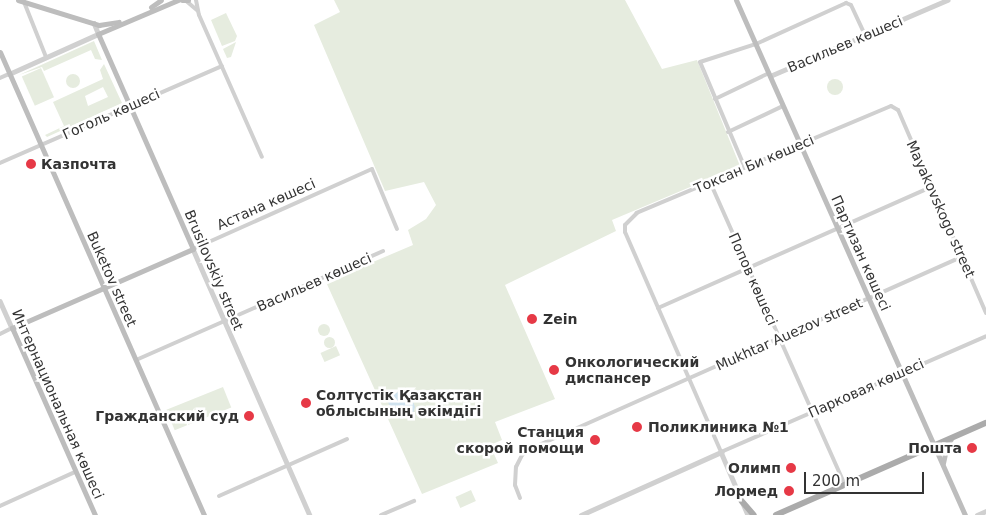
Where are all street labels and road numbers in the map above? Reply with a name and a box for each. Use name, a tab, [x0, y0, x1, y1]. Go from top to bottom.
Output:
street label: Васильев көшесі	[785, 12, 905, 76]
street label: Гоголь көшесі	[60, 85, 162, 143]
street label: Токсан Би көшесі	[692, 131, 816, 197]
street label: Mayakovskogo street	[903, 138, 979, 280]
street label: Астана көшесі	[214, 175, 318, 233]
street label: Партизан көшесі	[828, 193, 894, 313]
street label: Brusilovskiy street	[181, 207, 247, 333]
street label: Buketov street	[83, 229, 141, 329]
street label: Попов көшесі	[725, 230, 781, 328]
street label: Васильев көшесі	[254, 249, 374, 315]
street label: Mukhtar Auezov street	[713, 294, 865, 374]
street label: Интернациональная көшесі	[8, 307, 108, 501]
street label: Парковая көшесі	[806, 355, 926, 421]

